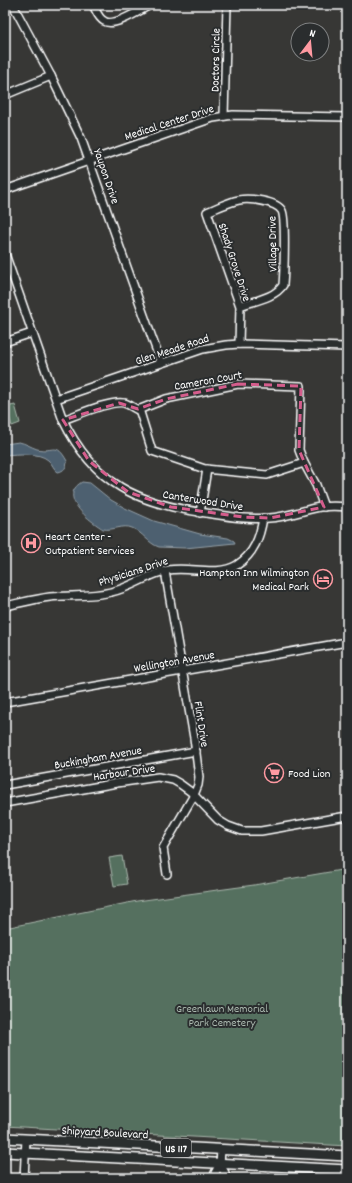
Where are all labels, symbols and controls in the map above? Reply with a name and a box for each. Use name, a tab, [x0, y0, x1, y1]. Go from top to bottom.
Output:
north arrow	[290, 22, 330, 62]
text: N	[307, 26, 318, 43]
street label: Doctors Circle	[207, 28, 226, 92]
street label: Medical Center Drive	[123, 101, 216, 146]
street label: Yaupon Drive	[88, 147, 123, 206]
street label: Village Drive	[265, 216, 282, 272]
street label: Shady Grove Drive	[213, 221, 254, 304]
street label: Glen Meade Road	[133, 331, 211, 370]
street label: Cameron Court	[173, 367, 244, 396]
street label: Canterwood Drive	[161, 487, 244, 516]
place label: Heart Center - Outpatient Services	[45, 529, 135, 560]
hospital icon: Heart Center - Outpatient Services	[20, 532, 42, 554]
street label: Physicians Drive	[97, 553, 170, 592]
place label: Hampton Inn Wilmington Medical Park	[199, 565, 309, 596]
hotel icon: Hampton Inn Wilmington Medical Park	[312, 568, 334, 590]
street label: Wellington Avenue	[133, 647, 216, 678]
street label: Flint Drive	[189, 700, 213, 748]
street label: Buckingham Avenue	[53, 742, 143, 775]
street label: Harbour Drive	[92, 761, 156, 786]
supermarket icon: Food Lion	[263, 762, 285, 784]
place label: Food Lion	[288, 766, 331, 783]
park label: Greenlawn Memorial Park Cemetery	[176, 1001, 268, 1032]
street label: Shipyard Boulevard	[61, 1123, 149, 1144]
road number: US 117	[161, 1139, 191, 1157]

